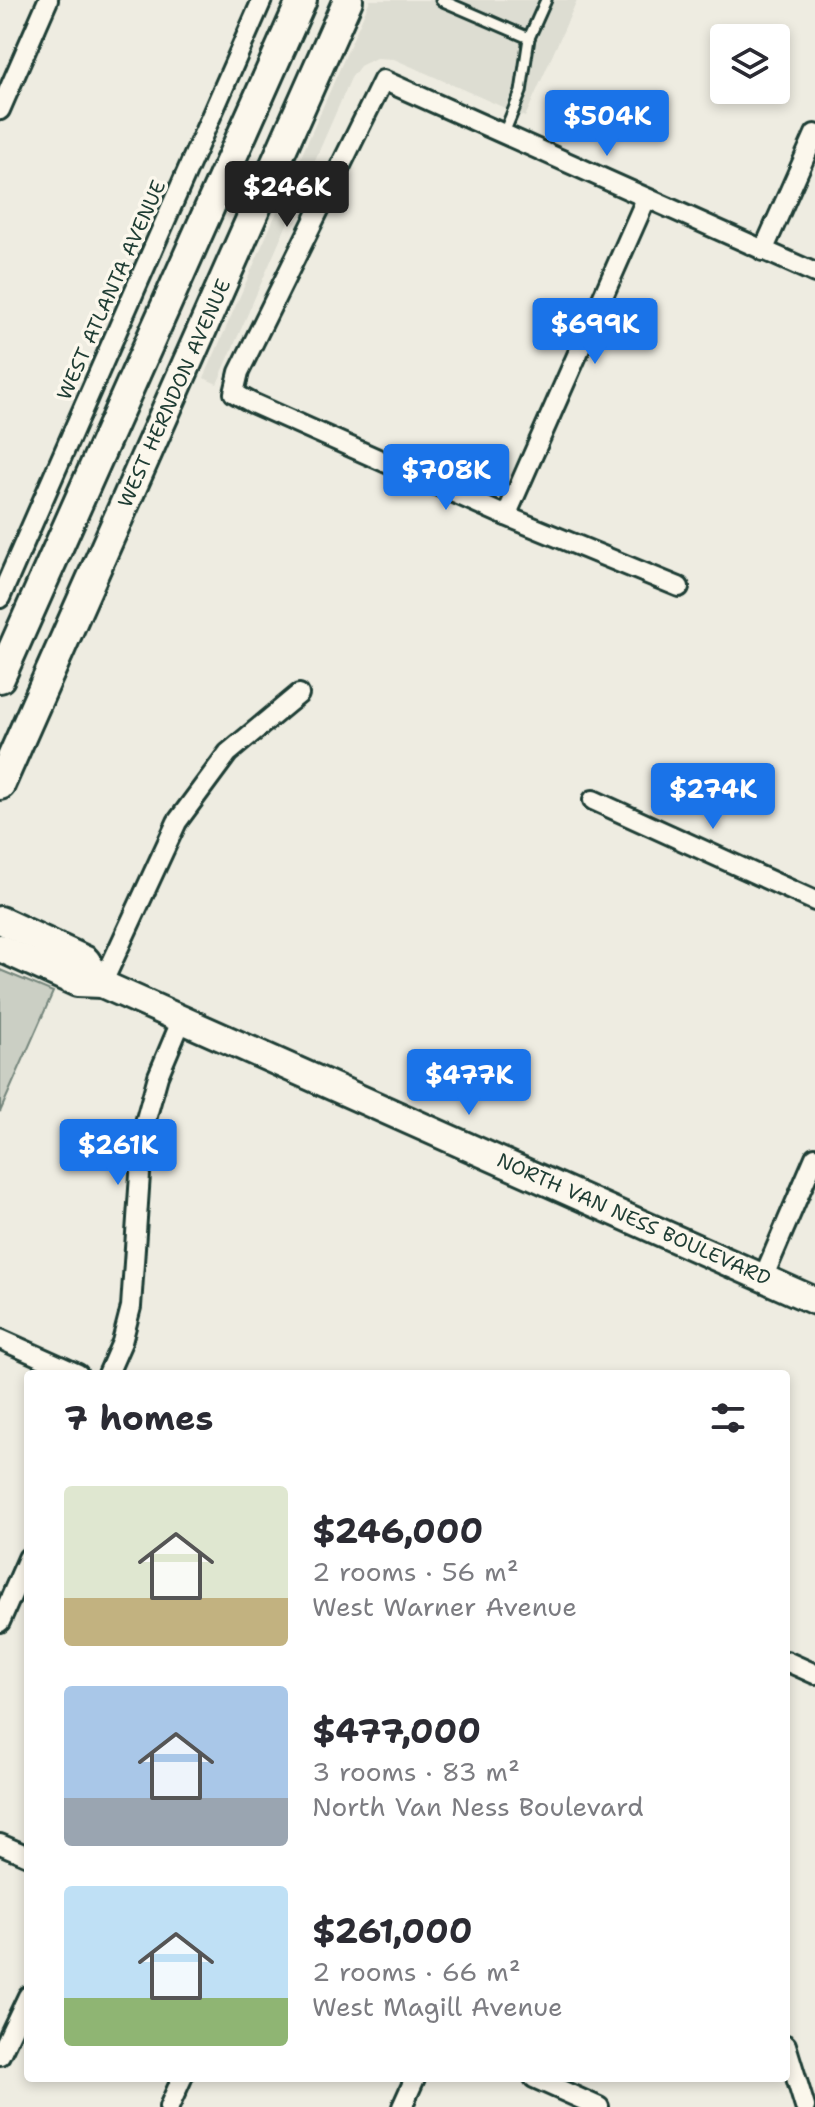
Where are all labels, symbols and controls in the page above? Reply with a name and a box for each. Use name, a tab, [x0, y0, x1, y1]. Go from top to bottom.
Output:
map controls	[710, 24, 790, 104]
button: layers	[710, 24, 790, 104]
pin: $504K	[551, 90, 663, 158]
text: $504K	[563, 98, 651, 133]
pin: $246K	[231, 161, 343, 229]
text: $246K	[243, 169, 331, 204]
street label: WEST ATLANTA AVENUE	[51, 176, 171, 404]
street label: WEST HERNDON AVENUE	[112, 275, 236, 511]
pin: $699K	[539, 298, 651, 366]
text: $699K	[551, 306, 639, 341]
pin: $708K	[390, 444, 502, 512]
text: $708K	[401, 452, 491, 487]
pin: $274K	[657, 763, 769, 831]
text: $274K	[669, 771, 757, 806]
pin: $477K	[413, 1049, 525, 1117]
text: $477K	[425, 1057, 513, 1092]
pin: $261K	[62, 1119, 174, 1187]
text: $261K	[78, 1127, 158, 1162]
street label: NORTH VAN NESS BOULEVARD	[493, 1147, 775, 1291]
text: 7 homes	[64, 1395, 213, 1441]
icon: filters	[706, 1396, 750, 1440]
text: $246,000	[312, 1508, 483, 1554]
icon: home	[128, 1518, 224, 1614]
text: 2 rooms · 56 m²	[312, 1554, 519, 1589]
text: West Warner Avenue	[312, 1589, 577, 1624]
text: $477,000	[312, 1708, 481, 1754]
icon: home	[128, 1718, 224, 1814]
text: 3 rooms · 83 m²	[312, 1754, 520, 1789]
text: North Van Ness Boulevard	[312, 1789, 644, 1824]
text: $261,000	[312, 1908, 472, 1954]
icon: home	[128, 1918, 224, 2014]
text: 2 rooms · 66 m²	[312, 1954, 521, 1989]
text: West Magill Avenue	[312, 1989, 563, 2024]

